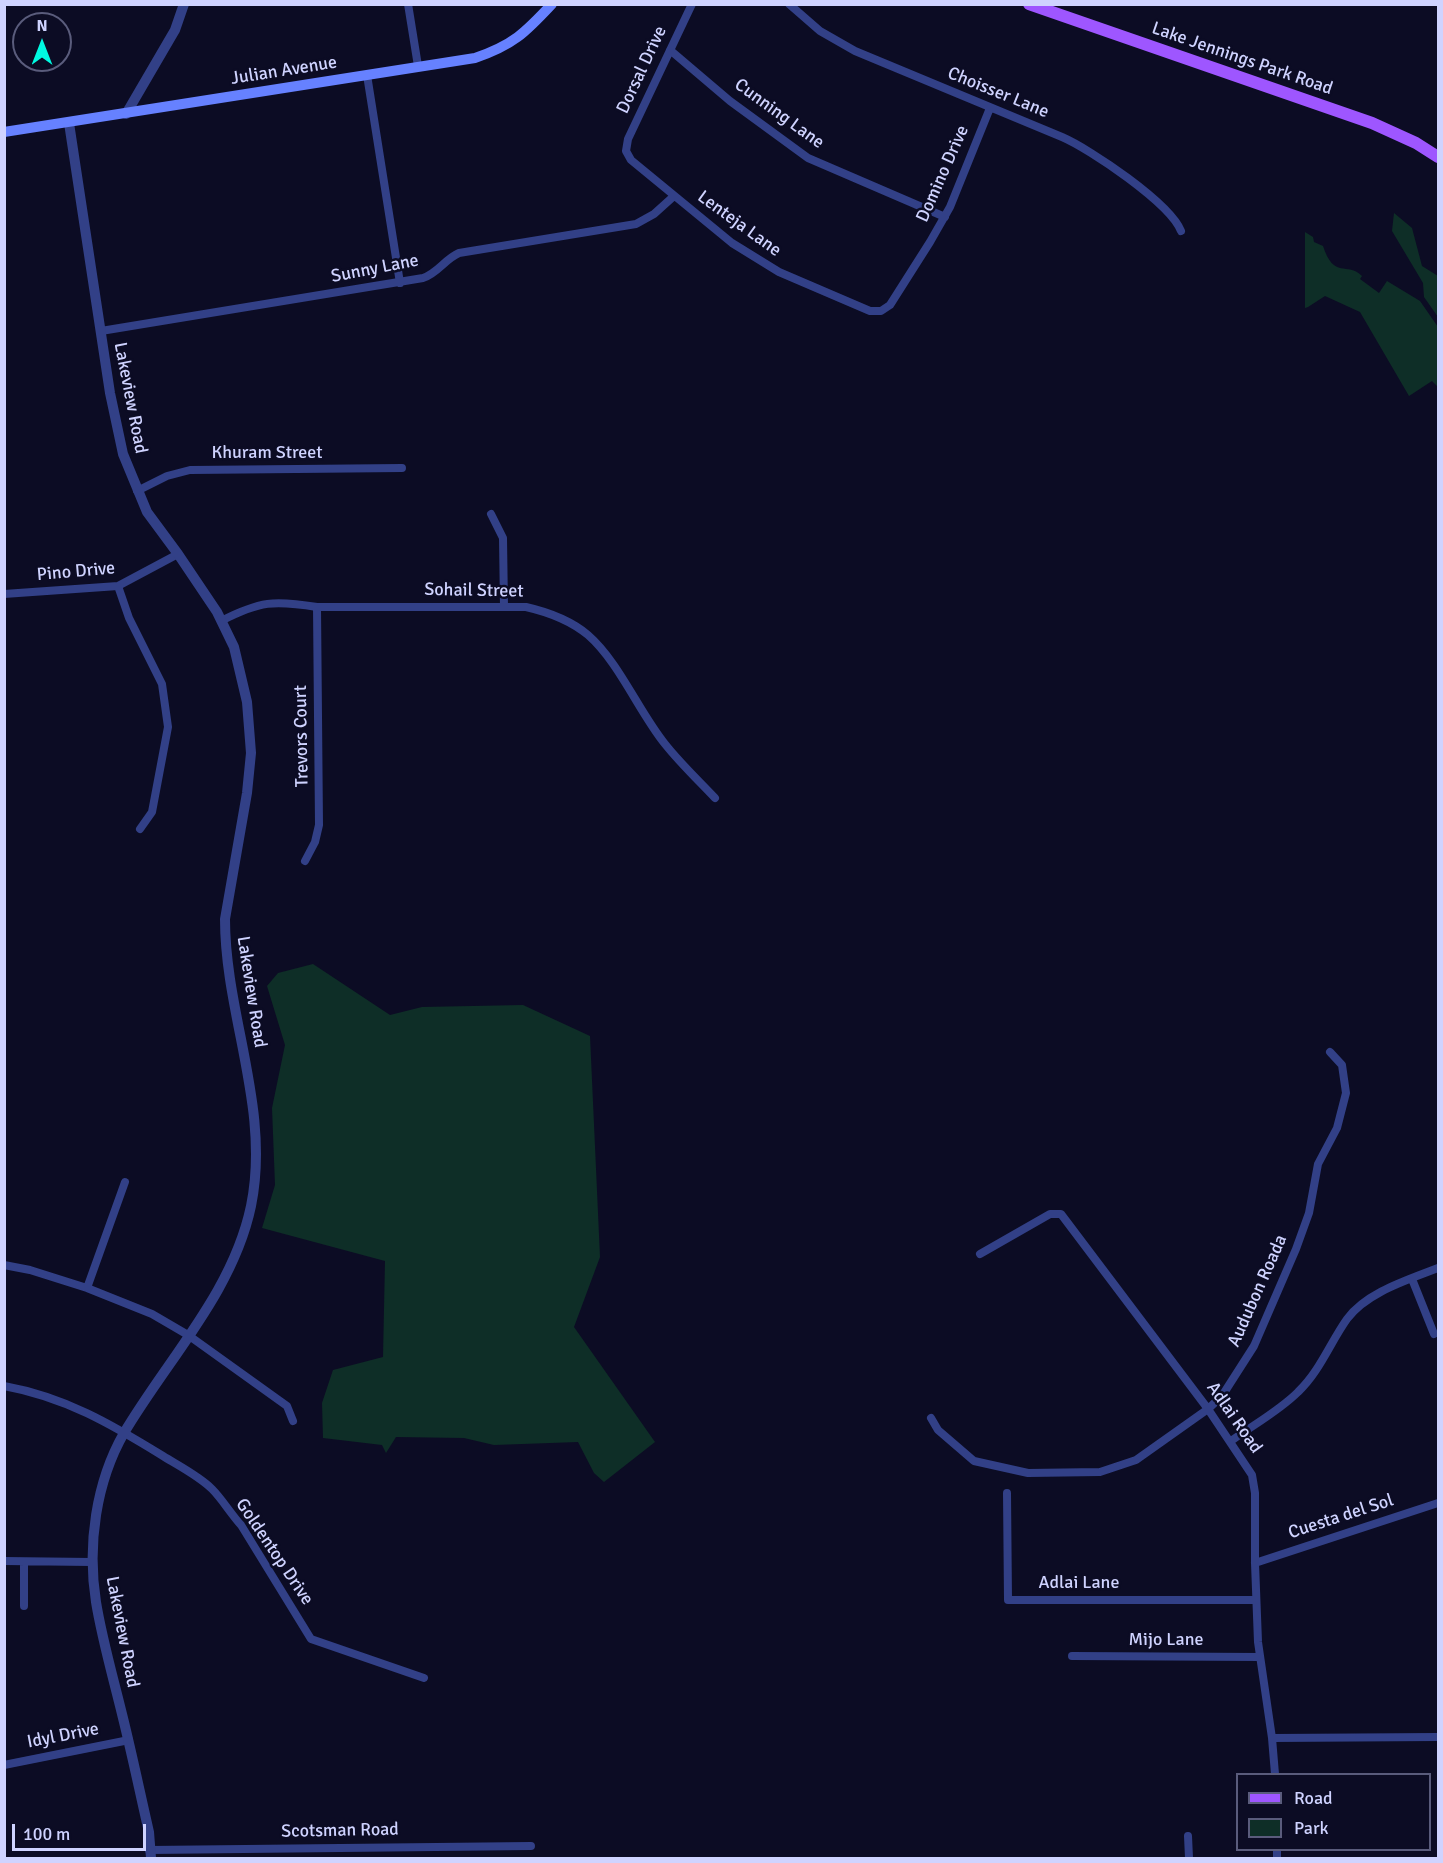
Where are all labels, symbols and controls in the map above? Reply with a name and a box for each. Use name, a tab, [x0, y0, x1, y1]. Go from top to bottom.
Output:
north arrow	[12, 12, 72, 72]
text: N	[36, 16, 48, 36]
street label: Lake Jennings Park Road	[1149, 18, 1335, 100]
street label: Dorsal Drive	[612, 23, 672, 117]
street label: Julian Avenue	[229, 52, 339, 90]
street label: Choisser Lane	[944, 63, 1052, 123]
street label: Cunning Lane	[730, 74, 828, 154]
street label: Domino Drive	[912, 122, 974, 226]
street label: Lenteja Lane	[693, 186, 785, 262]
street label: Sunny Lane	[329, 250, 421, 288]
street label: Lakeview Road	[109, 341, 151, 455]
street label: Khuram Street	[211, 442, 323, 464]
street label: Pino Drive	[36, 558, 116, 586]
street label: Sohail Street	[424, 579, 524, 603]
street label: Trevors Court	[290, 685, 314, 787]
street label: Lakeview Road	[231, 935, 271, 1049]
street label: Audubon Roada	[1224, 1232, 1292, 1350]
street label: Adlai Road	[1202, 1378, 1266, 1458]
street label: Cuesta del Sol	[1286, 1490, 1396, 1544]
street label: Goldentop Drive	[230, 1495, 318, 1609]
street label: Adlai Lane	[1039, 1572, 1119, 1594]
street label: Lakeview Road	[101, 1575, 143, 1689]
street label: Mijo Lane	[1129, 1629, 1203, 1651]
street label: Idyl Drive	[25, 1718, 101, 1754]
legend	[1236, 1773, 1431, 1851]
text: Road	[1294, 1787, 1333, 1809]
scale bar	[15, 1812, 148, 1850]
text: Park	[1294, 1817, 1329, 1839]
street label: Scotsman Road	[281, 1819, 399, 1843]
text: 100 m	[23, 1823, 70, 1845]

